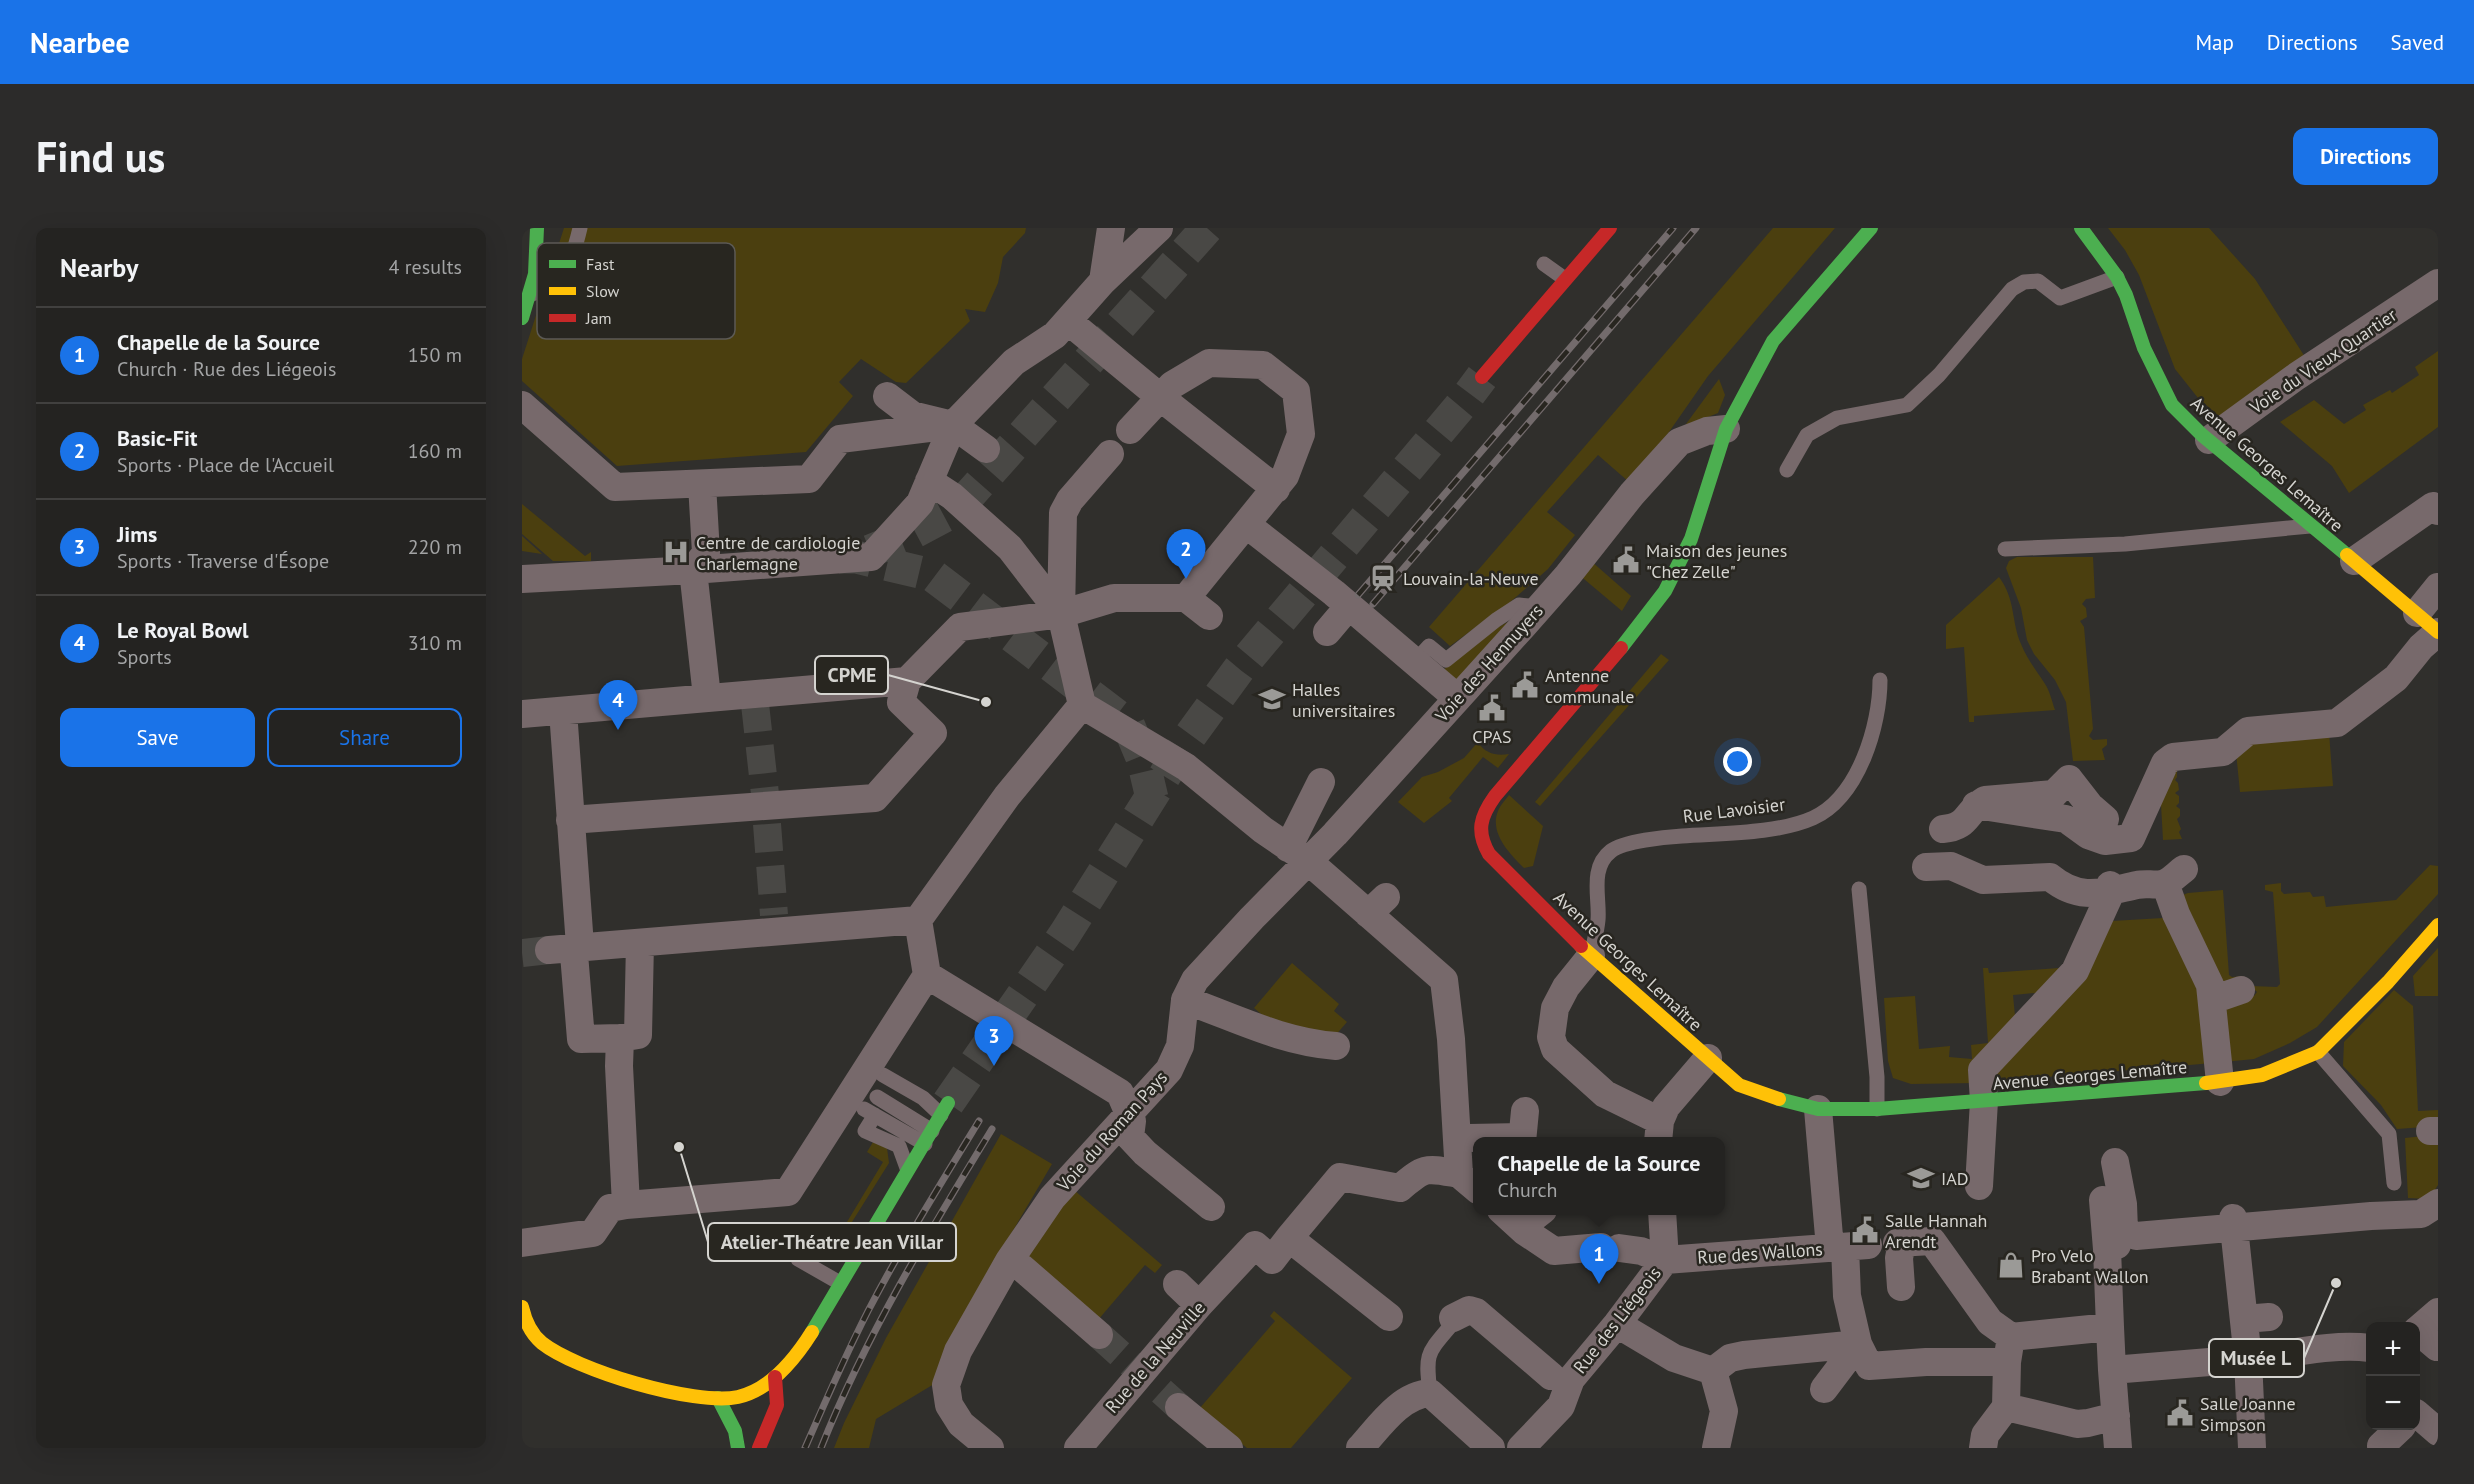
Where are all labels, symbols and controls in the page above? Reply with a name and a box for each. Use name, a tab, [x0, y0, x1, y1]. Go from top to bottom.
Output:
text: Nearbee	[30, 24, 130, 61]
text: Map	[2195, 29, 2234, 56]
text: Directions	[2267, 29, 2358, 56]
text: Saved	[2391, 29, 2444, 56]
button: Directions	[2293, 128, 2438, 185]
text: Find us	[36, 129, 165, 184]
legend	[537, 243, 735, 339]
text: Nearby	[60, 251, 138, 284]
text: 4 results	[389, 254, 462, 280]
text: Fast	[586, 254, 615, 274]
text: Slow	[586, 281, 620, 301]
street label: Voie du Vieux Quartier	[2244, 303, 2401, 419]
text: Jam	[585, 308, 612, 328]
text: Chapelle de la Source	[117, 328, 320, 356]
text: 1	[74, 342, 85, 368]
text: 150 m	[408, 342, 462, 368]
text: Church · Rue des Liégeois	[117, 356, 336, 382]
street label: Avenue Georges Lemaître	[2186, 391, 2348, 537]
text: Basic-Fit	[117, 424, 198, 452]
text: 2	[74, 438, 85, 464]
text: 160 m	[408, 438, 462, 464]
text: Sports · Place de l'Accueil	[117, 452, 334, 478]
text: Jims	[117, 520, 157, 548]
pin: 2	[1166, 530, 1206, 579]
place label: Centre de cardiologie Charlemagne	[696, 531, 860, 575]
text: 3	[74, 534, 85, 560]
text: 220 m	[408, 534, 462, 560]
hospital icon: Centre de cardiologie Charlemagne	[661, 537, 691, 567]
place label: Maison des jeunes "Chez Zelle"	[1646, 539, 1787, 583]
public building icon: Maison des jeunes "Chez Zelle"	[1611, 545, 1641, 575]
text: Sports · Traverse d'Ésope	[117, 548, 329, 574]
station icon: Louvain-la-Neuve	[1368, 563, 1398, 593]
place label: Louvain-la-Neuve	[1403, 567, 1539, 590]
street label: Voie des Hennuyers	[1429, 599, 1548, 727]
text: Le Royal Bowl	[117, 616, 248, 644]
text: 4	[74, 630, 85, 656]
text: 310 m	[408, 630, 462, 656]
text: Sports	[117, 644, 172, 670]
callout: CPME	[815, 656, 888, 694]
text: CPME	[827, 662, 877, 688]
place label: Antenne communale	[1545, 664, 1634, 708]
public building icon: Antenne communale	[1510, 670, 1540, 700]
place label: Halles universitaires	[1292, 678, 1395, 722]
pin: 4	[598, 680, 638, 730]
school or university icon: Halles universitaires	[1257, 684, 1287, 714]
public building icon: CPAS	[1477, 693, 1507, 723]
button: Save	[60, 708, 255, 767]
button: Share	[267, 708, 462, 767]
place label: CPAS	[1472, 725, 1512, 748]
your location	[1723, 747, 1752, 776]
street label: Rue Lavoisier	[1682, 792, 1786, 828]
street label: Avenue Georges Lemaître	[1549, 886, 1707, 1036]
pin: 3	[974, 1016, 1014, 1066]
street label: Avenue Georges Lemaître	[1992, 1055, 2188, 1095]
street label: Voie du Roman Pays	[1051, 1066, 1172, 1197]
popup	[1473, 1137, 1725, 1215]
text: Chapelle de la Source	[1498, 1149, 1700, 1177]
school or university icon: IAD	[1906, 1163, 1936, 1193]
place label: IAD	[1941, 1167, 1969, 1190]
text: Church	[1498, 1177, 1557, 1203]
place label: Salle Hannah Arendt	[1885, 1209, 1987, 1253]
public building icon: Salle Hannah Arendt	[1850, 1215, 1880, 1245]
callout: Atelier-Théatre Jean Villar	[708, 1223, 956, 1261]
text: Atelier-Théatre Jean Villar	[721, 1229, 943, 1255]
pin: 1	[1580, 1234, 1618, 1284]
street label: Rue des Wallons	[1696, 1237, 1824, 1269]
place label: Pro Velo Brabant Wallon	[2031, 1244, 2149, 1288]
shop icon: Pro Velo Brabant Wallon	[1996, 1250, 2026, 1280]
street label: Rue des Liégeois	[1568, 1262, 1666, 1378]
street label: Rue de la Neuville	[1100, 1296, 1210, 1418]
map controls	[2366, 1322, 2420, 1430]
button: +	[2366, 1322, 2420, 1376]
callout: Musée L	[2209, 1339, 2304, 1377]
text: Musée L	[2221, 1345, 2292, 1371]
button: −	[2366, 1376, 2420, 1430]
place label: Salle Joanne Simpson	[2200, 1392, 2296, 1436]
public building icon: Salle Joanne Simpson	[2165, 1398, 2195, 1428]

